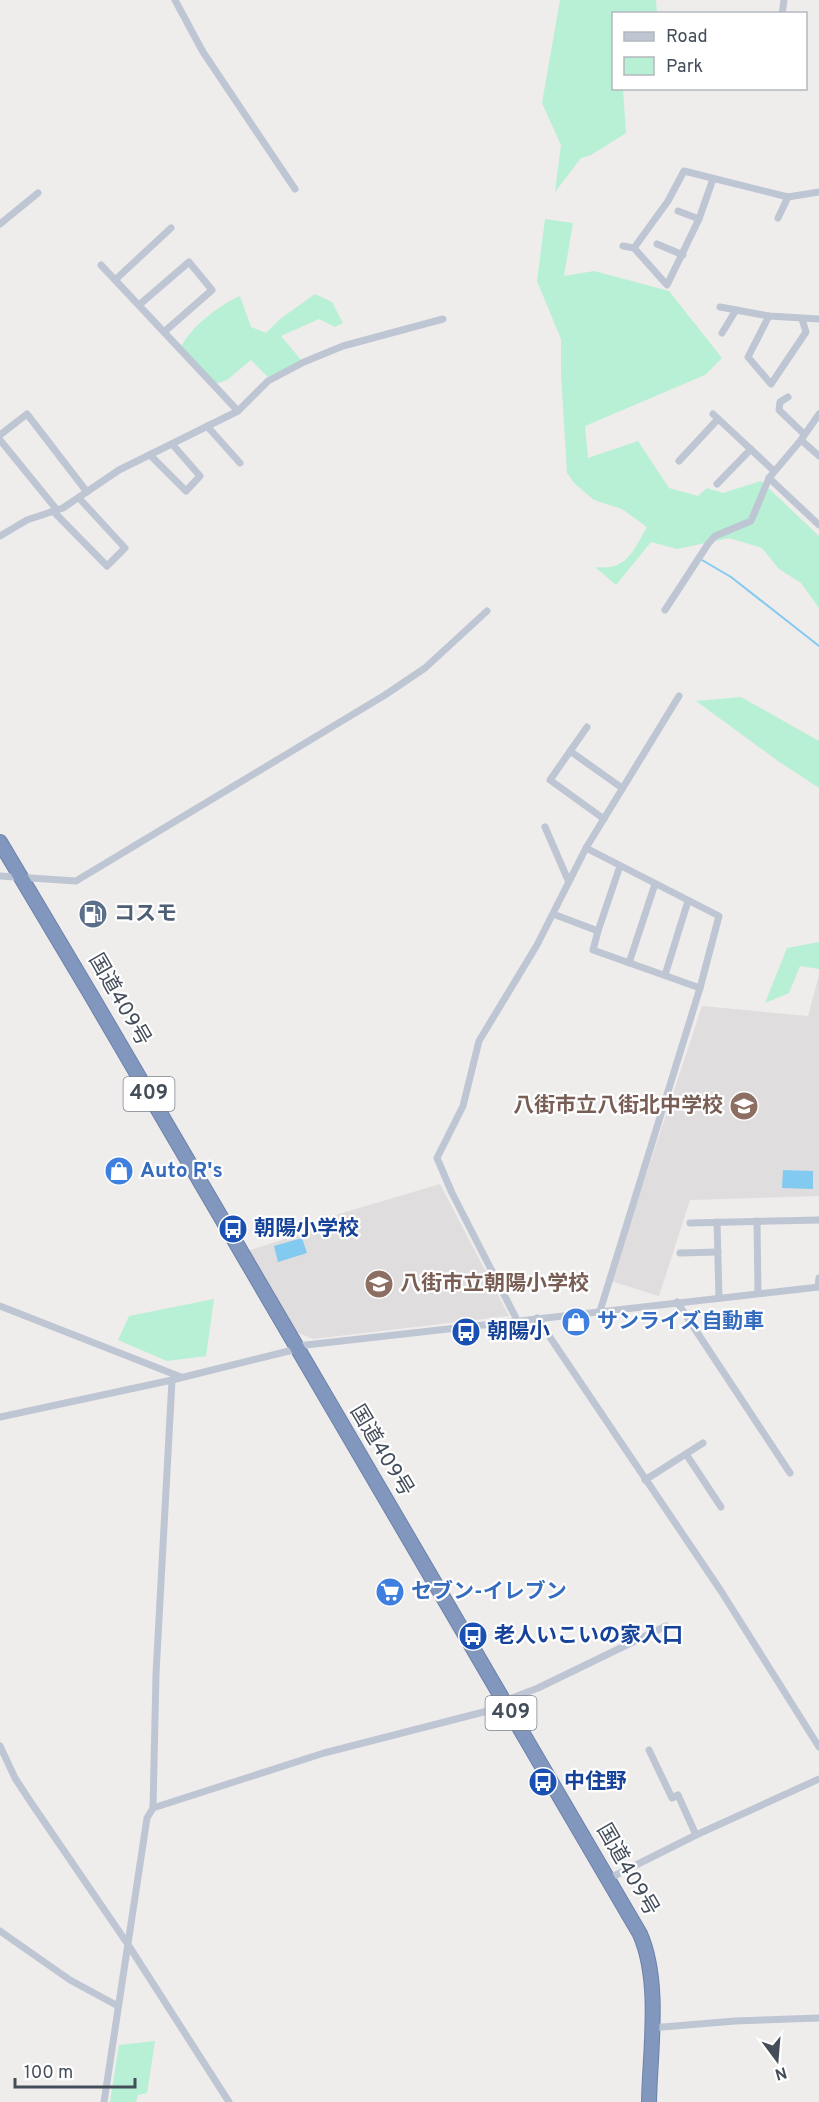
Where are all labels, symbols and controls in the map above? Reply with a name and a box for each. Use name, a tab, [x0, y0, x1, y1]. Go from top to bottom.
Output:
legend	[612, 12, 807, 90]
text: Road	[666, 26, 708, 49]
text: Park	[666, 56, 703, 79]
fuel station icon: コスモ	[77, 898, 109, 930]
place label: コスモ	[114, 901, 177, 928]
street label: 国道409号	[82, 949, 156, 1051]
road number: 409	[124, 1077, 174, 1111]
school or university icon: 八街市立八街北中学校	[728, 1090, 760, 1122]
place label: 八街市立八街北中学校	[513, 1093, 723, 1120]
shop icon: Auto R's	[103, 1155, 135, 1187]
place label: Auto R's	[140, 1158, 223, 1185]
bus stop icon: 朝陽小学校	[217, 1213, 249, 1245]
place label: 朝陽小学校	[254, 1216, 359, 1243]
school or university icon: 八街市立朝陽小学校	[363, 1268, 395, 1300]
place label: 八街市立朝陽小学校	[400, 1271, 589, 1298]
shop icon: サンライズ自動車	[560, 1306, 592, 1338]
place label: サンライズ自動車	[597, 1309, 764, 1336]
bus stop icon: 朝陽小	[450, 1316, 482, 1348]
place label: 朝陽小	[487, 1319, 550, 1346]
street label: 国道409号	[343, 1400, 419, 1502]
supermarket icon: セブン-イレブン	[374, 1576, 406, 1608]
place label: セブン-イレブン	[411, 1579, 567, 1606]
bus stop icon: 老人いこいの家入口	[457, 1620, 489, 1652]
place label: 老人いこいの家入口	[494, 1623, 683, 1650]
road number: 409	[486, 1696, 536, 1730]
bus stop icon: 中住野	[527, 1766, 559, 1798]
place label: 中住野	[564, 1769, 627, 1796]
street label: 国道409号	[590, 1819, 664, 1921]
north arrow	[747, 2030, 807, 2090]
scale bar	[15, 2051, 135, 2089]
text: N	[772, 2061, 789, 2084]
text: 100 m	[24, 2062, 73, 2085]

